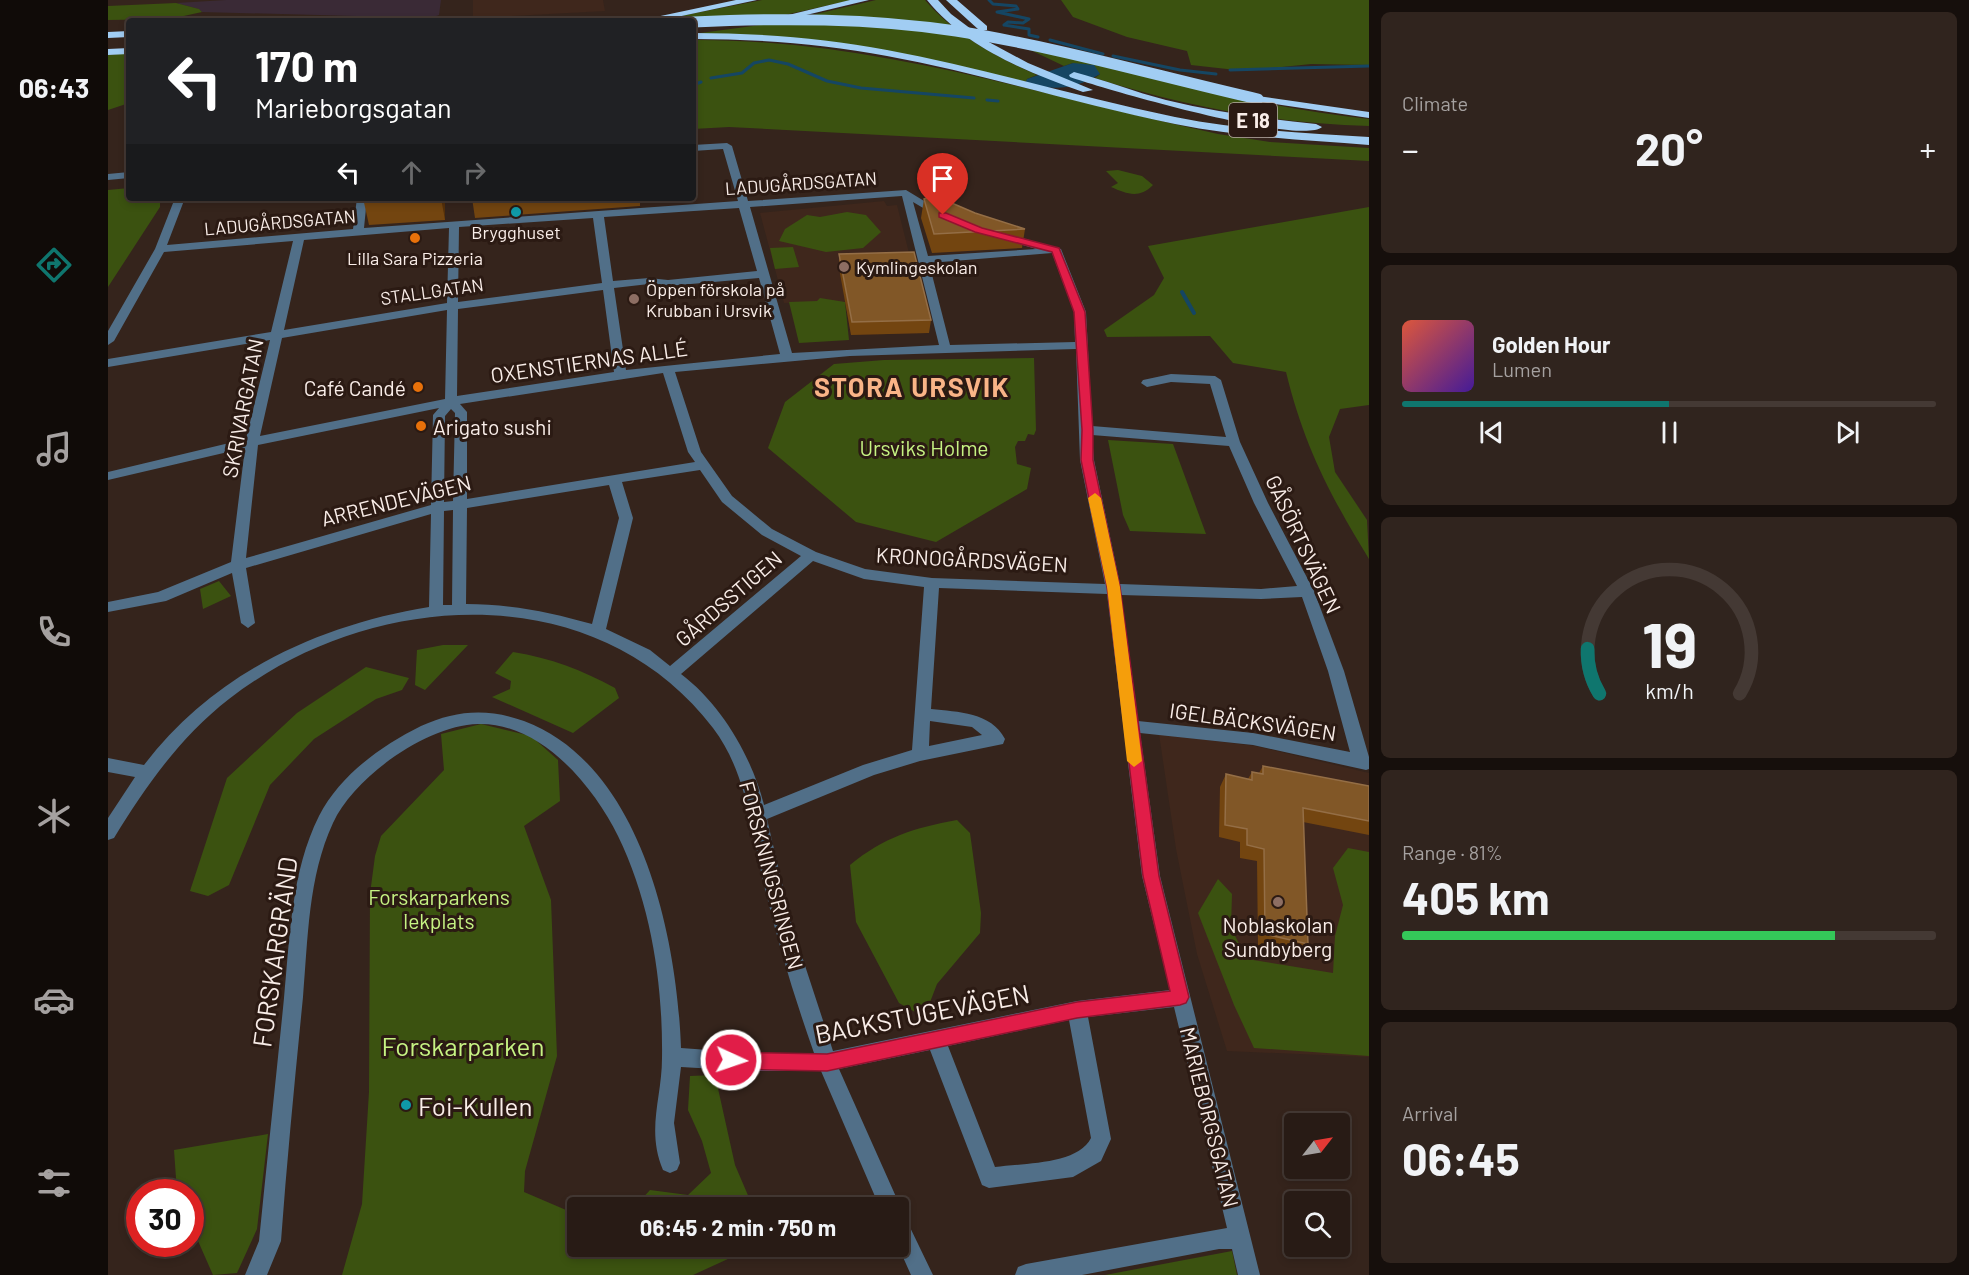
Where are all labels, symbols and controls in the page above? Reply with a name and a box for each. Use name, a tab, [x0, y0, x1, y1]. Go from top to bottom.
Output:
text: 170 m	[255, 40, 358, 90]
icon: left	[156, 42, 234, 120]
text: 06:43	[19, 71, 89, 103]
text: Marieborgsgatan	[255, 91, 452, 123]
text: Climate	[1402, 91, 1468, 115]
road number: E 18	[1229, 103, 1277, 137]
text: 20°	[1635, 121, 1703, 175]
text: −	[1402, 129, 1419, 169]
text: +	[1920, 129, 1936, 169]
pin	[917, 153, 968, 215]
icon: left	[332, 156, 365, 189]
icon: ahead	[395, 156, 428, 189]
icon: right	[458, 156, 491, 189]
icon: arrive	[926, 162, 959, 195]
street label: LADUGÅRDSGATAN	[724, 167, 878, 199]
street label: LADUGÅRDSGATAN	[203, 204, 357, 240]
marker: Brygghuset	[509, 205, 523, 219]
place label: Brygghuset	[471, 221, 561, 243]
marker: Lilla Sara Pizzeria	[408, 231, 422, 245]
icon: directions	[33, 244, 75, 286]
place label: Lilla Sara Pizzeria	[347, 247, 483, 269]
place label: Kymlingeskolan	[856, 256, 978, 278]
marker: Kymlingeskolan	[837, 260, 851, 274]
street label: STALLGATAN	[379, 273, 485, 309]
place label: Öppen förskola på Krubban i Ursvik	[646, 278, 785, 321]
marker: Öppen förskola på Krubban i Ursvik	[627, 292, 641, 306]
text: Golden Hour	[1492, 331, 1610, 357]
street label: OXENSTIERNAS ALLÉ	[489, 335, 689, 387]
street label: SKRIVARGATAN	[216, 336, 268, 480]
text: Lumen	[1492, 357, 1552, 381]
district label: STORA URSVIK	[814, 370, 1010, 402]
place label: Café Candé	[304, 375, 406, 400]
marker: Café Candé	[411, 380, 425, 394]
place label: Arigato sushi	[433, 414, 552, 439]
icon: previous	[1475, 416, 1508, 449]
icon: pause	[1653, 416, 1686, 449]
icon: next	[1831, 416, 1864, 449]
marker: Arigato sushi	[414, 419, 428, 433]
icon: music	[33, 428, 75, 470]
park label: Ursviks Holme	[859, 435, 989, 460]
street label: ARRENDEVÄGEN	[318, 469, 474, 531]
street label: GÅSÖRTSVÄGEN	[1261, 471, 1347, 617]
street label: KRONOGÅRDSVÄGEN	[875, 541, 1069, 577]
street label: GÅRDSSTIGEN	[670, 545, 786, 651]
text: 19	[1641, 607, 1697, 681]
icon: phone	[33, 611, 75, 653]
text: km/h	[1645, 679, 1693, 704]
street label: IGELBÄCKSVÄGEN	[1168, 697, 1338, 745]
street label: FORSKNINGSRINGEN	[735, 778, 809, 972]
icon: climate	[33, 795, 75, 837]
text: Range · 81%	[1402, 840, 1503, 864]
street label: FORSKARGRÄND	[245, 855, 303, 1049]
text: 405 km	[1402, 870, 1550, 924]
park label: Forskarparkens lekplats	[368, 884, 510, 933]
marker: Noblaskolan Sundbyberg	[1271, 895, 1285, 909]
place label: Noblaskolan Sundbyberg	[1222, 912, 1334, 961]
street label: BACKSTUGEVÄGEN	[812, 977, 1032, 1049]
icon: car	[33, 979, 75, 1021]
street label: MARIEBORGSGATAN	[1176, 1024, 1244, 1210]
position arrow	[699, 1028, 763, 1092]
park label: Forskarparken	[382, 1030, 544, 1061]
place label: Foi-Kullen	[418, 1090, 532, 1121]
marker: Foi-Kullen	[399, 1098, 413, 1112]
text: Arrival	[1402, 1101, 1458, 1125]
north arrow	[1284, 1113, 1350, 1179]
map controls	[1284, 1113, 1350, 1257]
text: 06:45	[1402, 1131, 1520, 1185]
icon: filters	[33, 1162, 75, 1204]
speed limit sign: 30	[126, 1179, 204, 1257]
button: search	[1284, 1191, 1350, 1257]
text: 06:45 · 2 min · 750 m	[640, 1214, 836, 1240]

